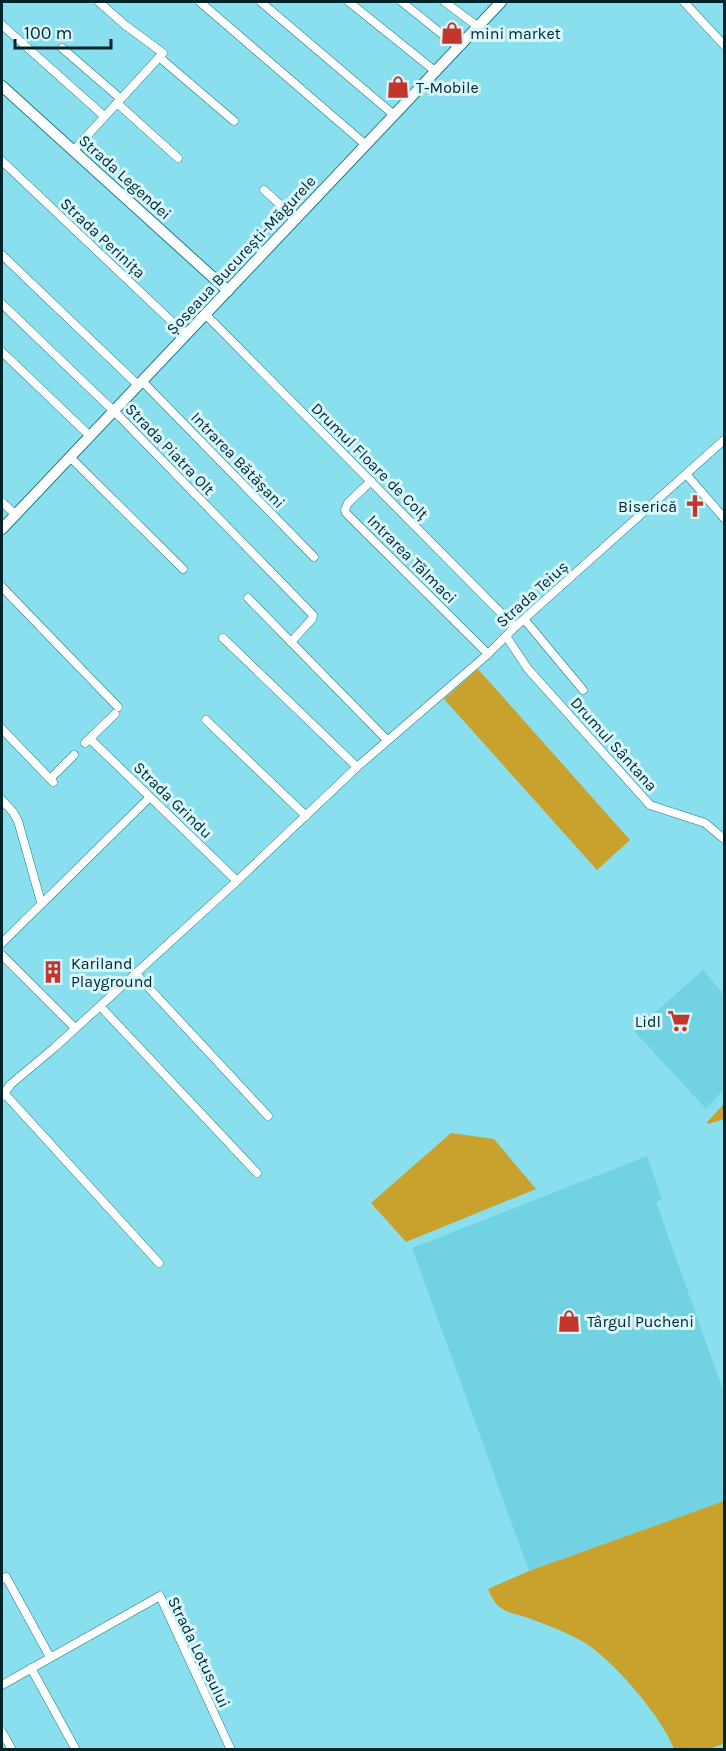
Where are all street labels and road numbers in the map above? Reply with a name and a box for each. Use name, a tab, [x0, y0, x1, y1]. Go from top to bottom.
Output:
street label: Strada Legendei	[75, 131, 175, 223]
street label: Șoseaua București-Măgurele	[162, 172, 320, 338]
street label: Strada Perinița	[57, 194, 149, 282]
street label: Strada Piatra Olt	[121, 399, 219, 499]
street label: Drumul Floare de Colț	[308, 399, 432, 523]
street label: Intrarea Bătășani	[187, 408, 289, 512]
street label: Intrarea Tălmaci	[364, 511, 460, 607]
street label: Strada Teiuș	[492, 557, 572, 631]
street label: Drumul Sântana	[567, 693, 661, 795]
street label: Strada Grindu	[130, 758, 216, 842]
street label: Strada Lotusului	[164, 1593, 234, 1711]

